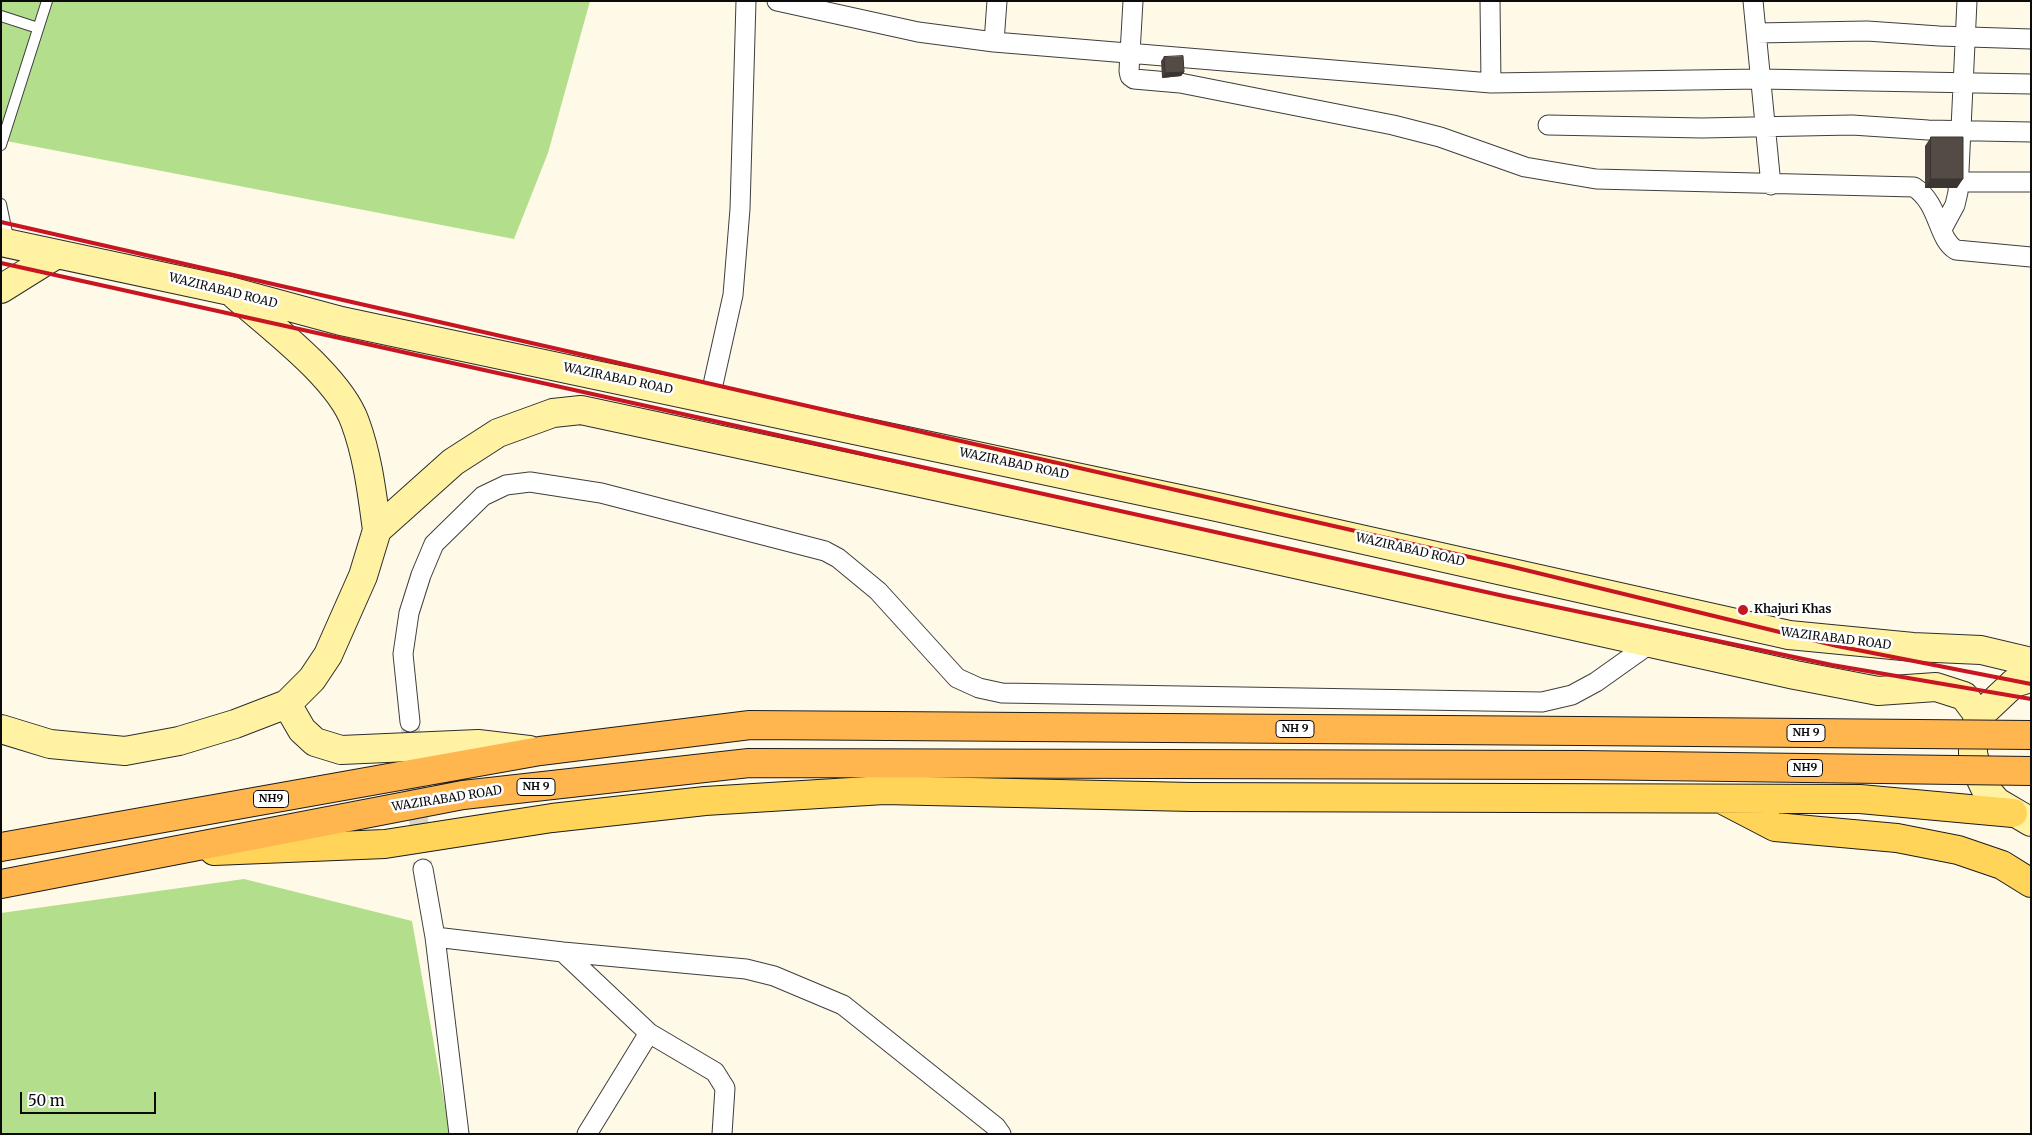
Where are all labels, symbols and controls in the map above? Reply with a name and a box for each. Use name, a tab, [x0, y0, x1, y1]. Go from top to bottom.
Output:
street label: WAZIRABAD ROAD	[167, 271, 279, 311]
street label: WAZIRABAD ROAD	[562, 360, 674, 398]
street label: WAZIRABAD ROAD	[958, 445, 1070, 483]
street label: WAZIRABAD ROAD	[1354, 530, 1466, 570]
marker: Khajuri Khas	[1736, 603, 1750, 617]
place label: Khajuri Khas	[1754, 603, 1831, 617]
street label: WAZIRABAD ROAD	[1780, 625, 1892, 653]
road number: NH 9	[1276, 721, 1314, 738]
road number: NH 9	[1787, 724, 1825, 741]
road number: NH9	[1788, 760, 1822, 776]
road number: NH 9	[517, 779, 555, 796]
street label: WAZIRABAD ROAD	[391, 783, 503, 815]
road number: NH9	[254, 791, 288, 808]
scale bar	[22, 1082, 159, 1114]
text: 50 m	[28, 1091, 65, 1110]

